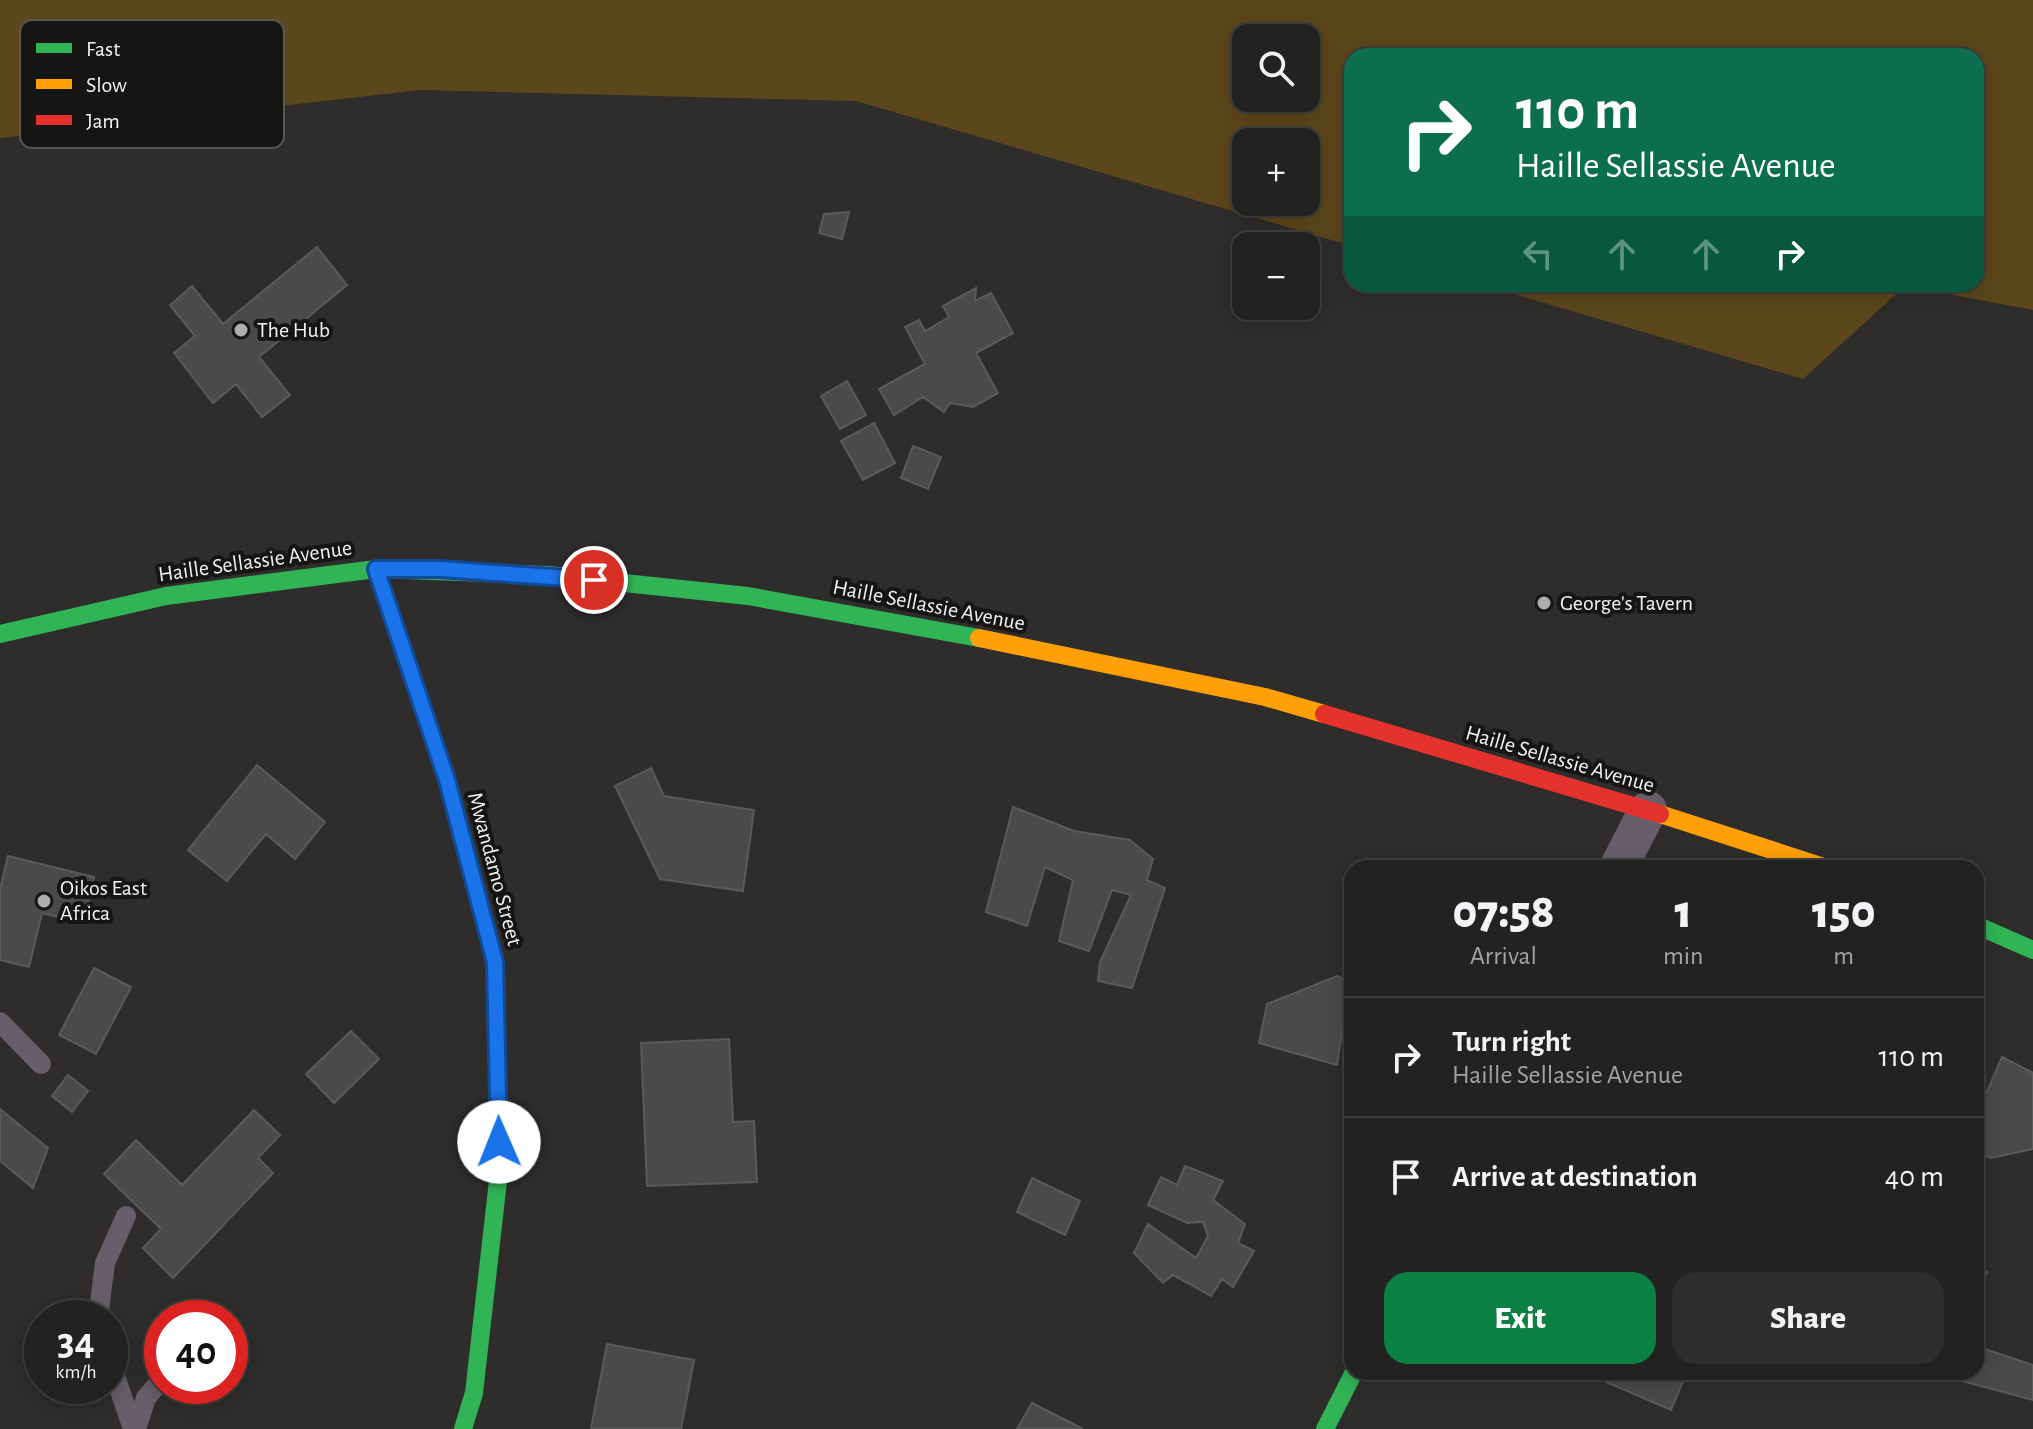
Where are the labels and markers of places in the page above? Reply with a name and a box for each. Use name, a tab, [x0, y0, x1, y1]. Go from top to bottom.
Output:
place label: The Hub	[257, 319, 330, 341]
marker: The Hub	[232, 321, 250, 339]
pin	[560, 546, 628, 614]
place label: George's Tavern	[1560, 592, 1693, 614]
marker: George's Tavern	[1535, 594, 1553, 612]
place label: Oikos East Africa	[60, 877, 147, 924]
marker: Oikos East Africa	[35, 892, 53, 910]

